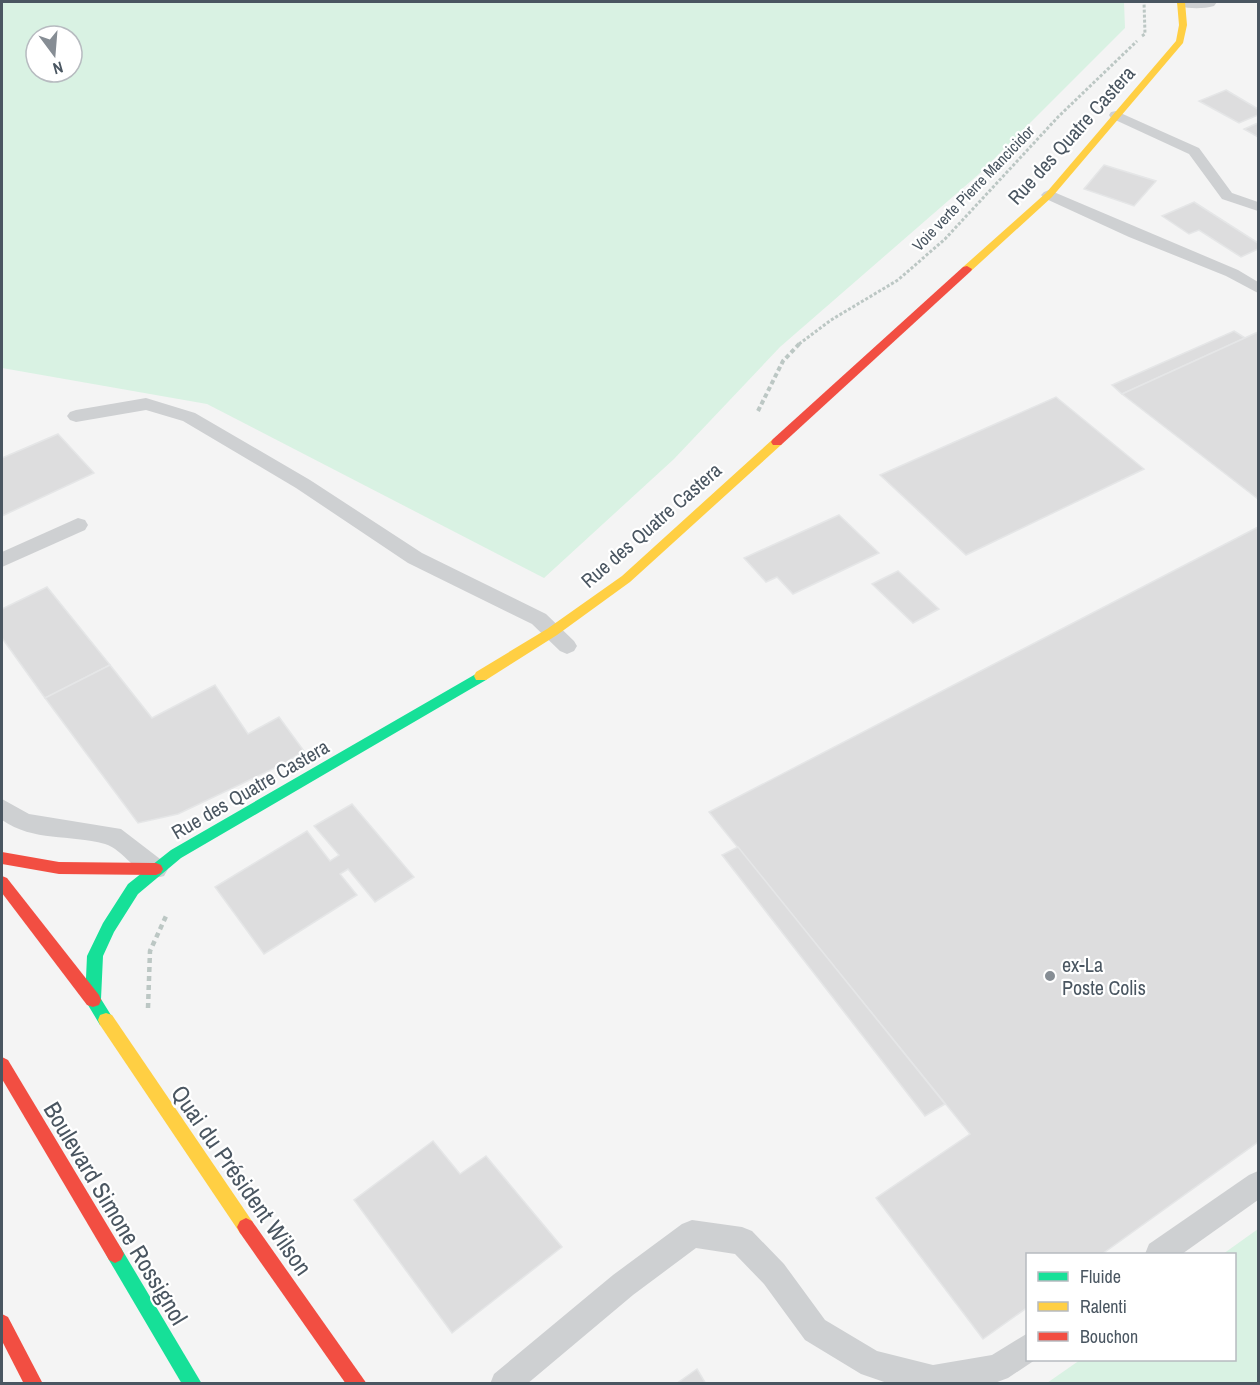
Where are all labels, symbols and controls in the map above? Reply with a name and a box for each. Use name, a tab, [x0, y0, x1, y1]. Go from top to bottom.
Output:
north arrow	[24, 24, 84, 84]
text: N	[51, 57, 66, 80]
street label: Rue des Quatre Castera	[1001, 60, 1141, 210]
street label: Voie verte Pierre Mancicidor	[907, 120, 1039, 256]
street label: Rue des Quatre Castera	[575, 456, 727, 594]
street label: Rue des Quatre Castera	[166, 733, 334, 845]
place label: ex-La Poste Colis	[1062, 951, 1146, 1001]
marker: ex-La Poste Colis	[1043, 969, 1057, 983]
street label: Quai du Président Wilson	[164, 1079, 320, 1281]
street label: Boulevard Simone Rossignol	[37, 1096, 195, 1330]
legend	[1026, 1253, 1236, 1361]
text: Fluide	[1080, 1264, 1121, 1289]
text: Ralenti	[1080, 1294, 1127, 1319]
text: Bouchon	[1080, 1324, 1138, 1349]

